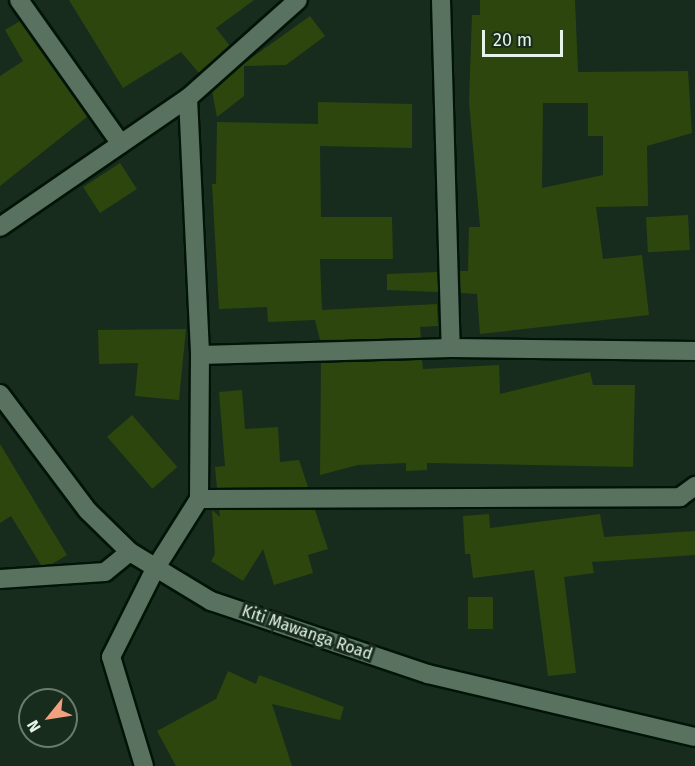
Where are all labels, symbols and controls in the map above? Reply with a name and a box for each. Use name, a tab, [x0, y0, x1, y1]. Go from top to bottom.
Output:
scale bar	[485, 18, 566, 56]
text: 20 m	[493, 29, 532, 51]
street label: Kiti Mawanga Road	[239, 602, 375, 664]
north arrow	[18, 688, 78, 748]
text: N	[23, 717, 45, 736]

